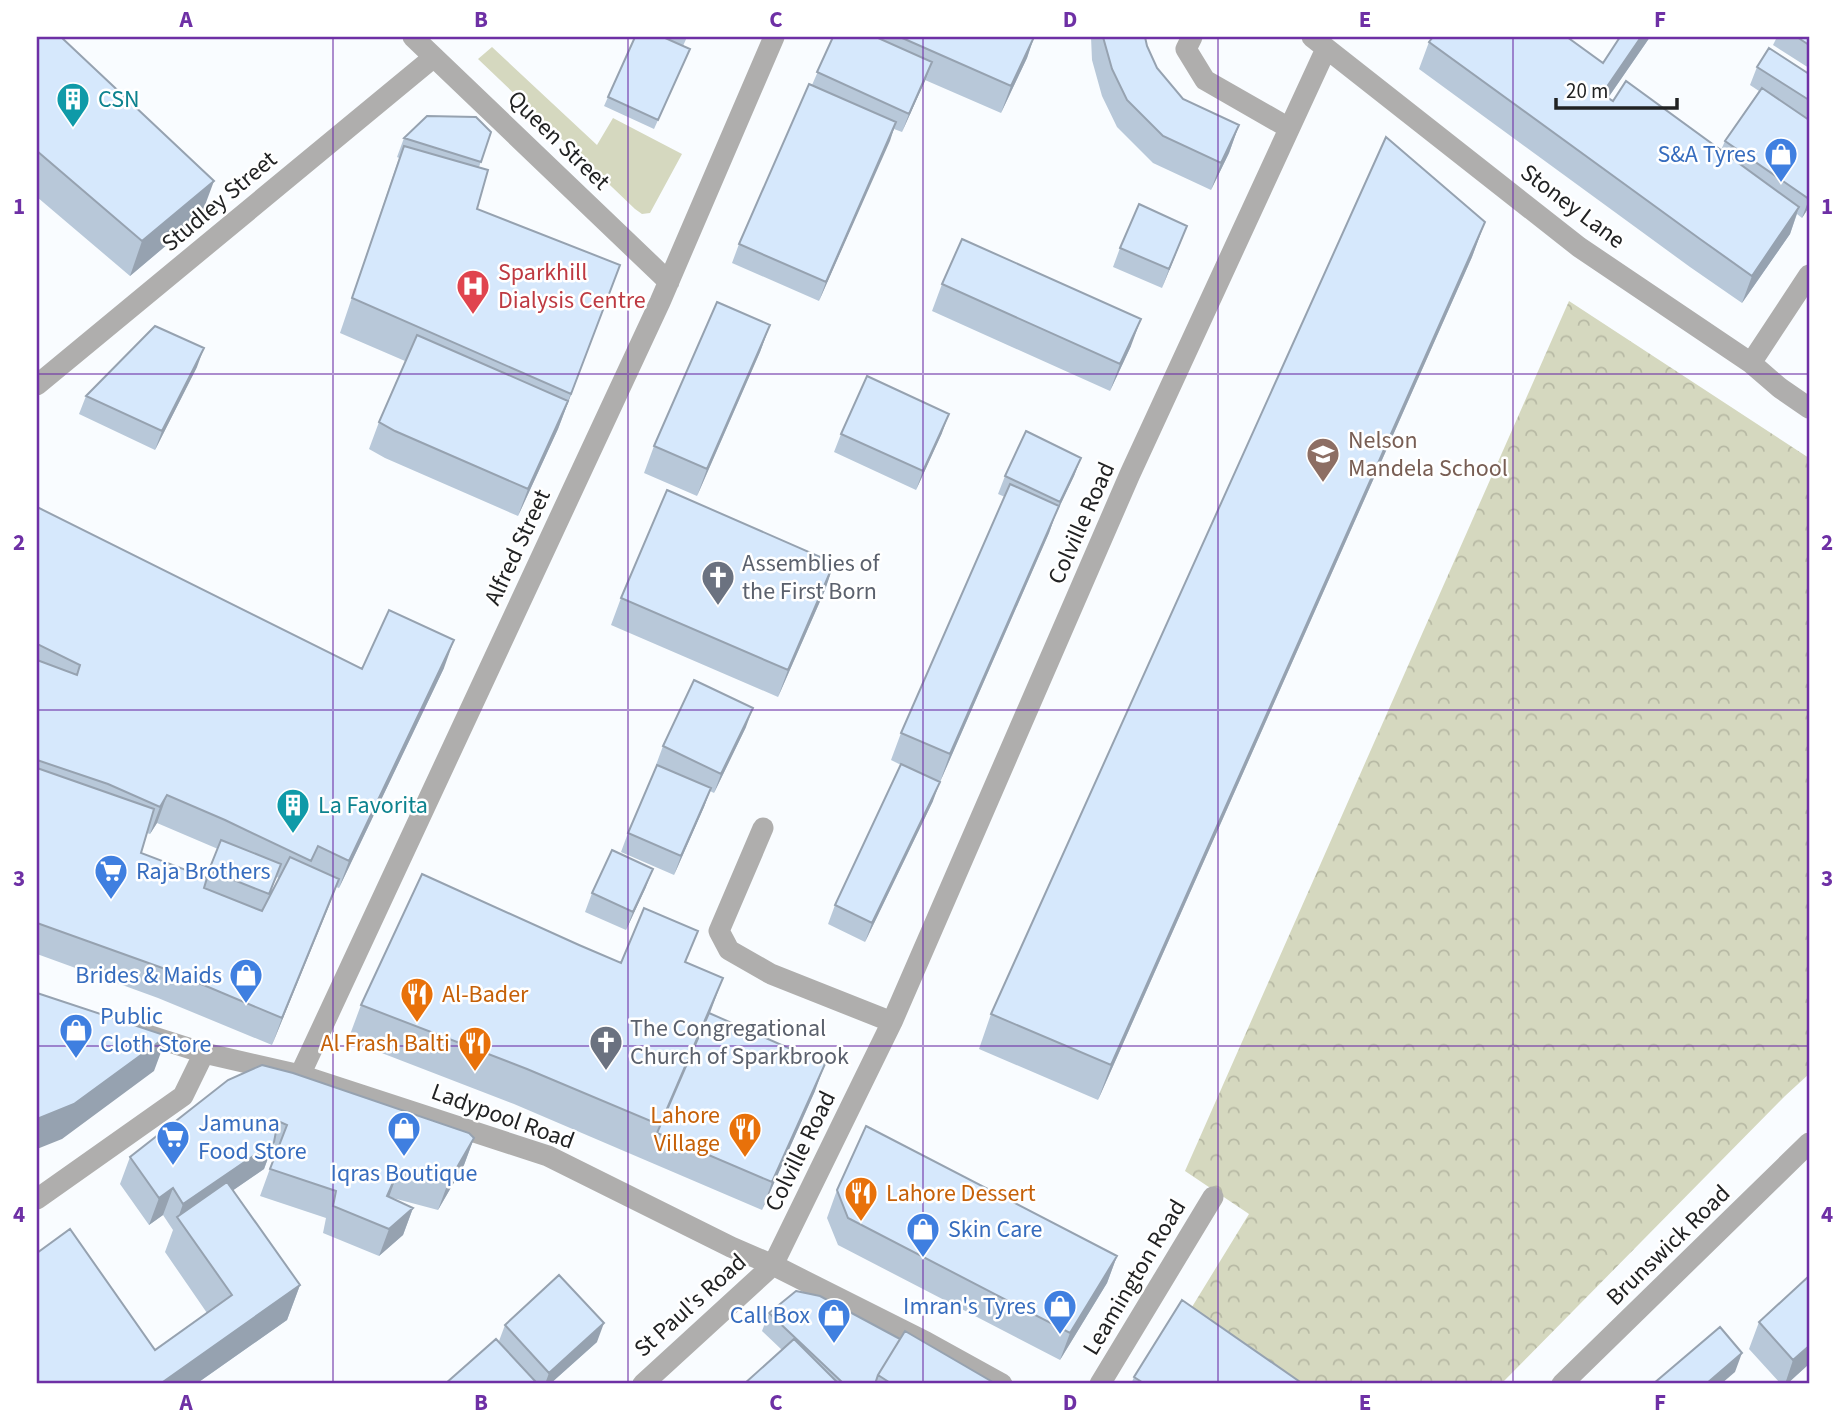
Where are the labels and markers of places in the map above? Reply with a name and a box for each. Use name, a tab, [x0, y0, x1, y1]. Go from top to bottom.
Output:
building icon: CSN	[54, 80, 92, 129]
place label: CSN	[98, 82, 139, 117]
shop icon: S&A Tyres	[1762, 135, 1800, 184]
place label: S&A Tyres	[1657, 137, 1756, 172]
place label: Sparkhill Dialysis Centre	[498, 255, 646, 318]
hospital icon: Sparkhill Dialysis Centre	[454, 267, 492, 316]
place label: Nelson Mandela School	[1348, 423, 1508, 486]
school or university icon: Nelson Mandela School	[1304, 435, 1342, 484]
place label: Assemblies of the First Born	[742, 546, 880, 609]
church icon: Assemblies of the First Born	[699, 558, 737, 607]
building icon: La Favorita	[274, 786, 312, 835]
place label: La Favorita	[318, 788, 428, 823]
supermarket icon: Raja Brothers	[92, 852, 130, 901]
place label: Raja Brothers	[136, 854, 271, 889]
shop icon: Brides & Maids	[227, 956, 265, 1005]
place label: Brides & Maids	[75, 958, 222, 993]
restaurant icon: Al-Bader	[398, 975, 436, 1024]
place label: Al-Bader	[442, 977, 529, 1012]
place label: Public Cloth Store	[100, 999, 211, 1062]
shop icon: Public Cloth Store	[57, 1011, 95, 1060]
place label: The Congregational Church of Sparkbrook	[630, 1011, 849, 1074]
church icon: The Congregational Church of Sparkbrook	[587, 1023, 625, 1072]
restaurant icon: Al Frash Balti	[456, 1024, 494, 1073]
place label: Al Frash Balti	[321, 1026, 450, 1061]
place label: Lahore Village	[650, 1098, 720, 1161]
place label: Jamuna Food Store	[198, 1106, 307, 1169]
shop icon: Iqras Boutique	[385, 1109, 423, 1158]
restaurant icon: Lahore Village	[726, 1110, 764, 1159]
supermarket icon: Jamuna Food Store	[154, 1118, 192, 1167]
place label: Iqras Boutique	[331, 1156, 477, 1191]
restaurant icon: Lahore Dessert	[842, 1174, 880, 1223]
place label: Lahore Dessert	[886, 1176, 1036, 1211]
shop icon: Skin Care	[904, 1210, 942, 1259]
place label: Skin Care	[948, 1212, 1042, 1247]
shop icon: Imran's Tyres	[1041, 1287, 1079, 1336]
place label: Imran's Tyres	[903, 1289, 1036, 1324]
shop icon: Call Box	[815, 1296, 853, 1345]
place label: Call Box	[730, 1298, 810, 1333]

